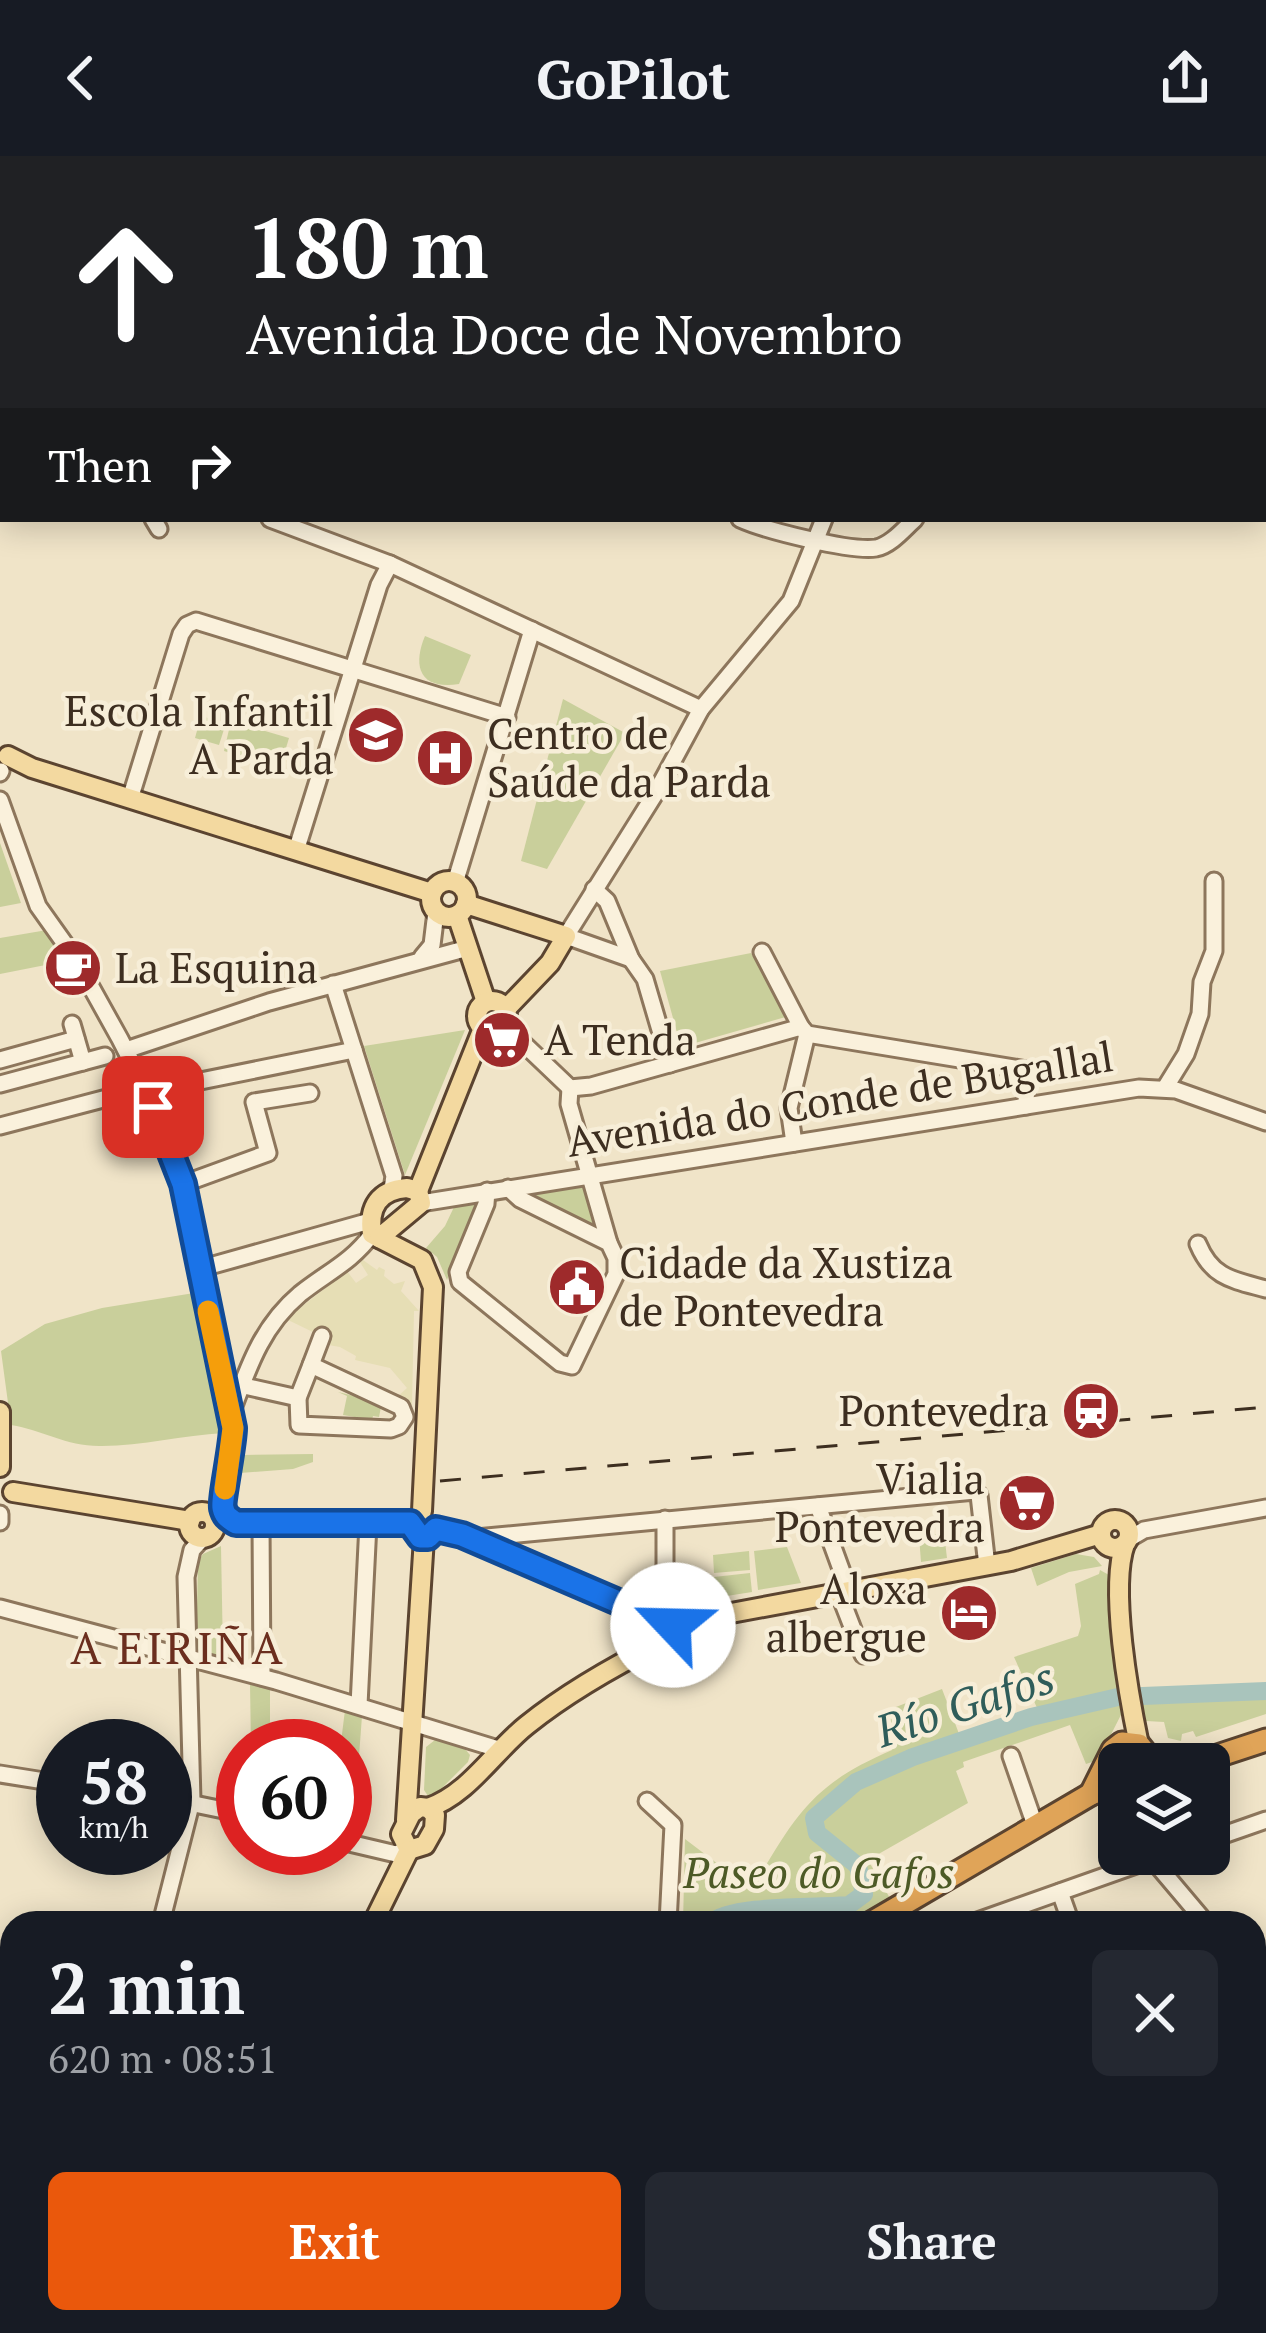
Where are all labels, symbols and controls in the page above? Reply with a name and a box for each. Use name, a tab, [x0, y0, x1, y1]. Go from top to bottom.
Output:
text: GoPilot	[536, 43, 730, 114]
icon: back	[48, 45, 114, 111]
icon: share	[1152, 45, 1218, 111]
text: 180 m	[246, 191, 489, 302]
icon: ahead	[48, 204, 204, 360]
text: Avenida Doce de Novembro	[246, 298, 903, 369]
icon: right	[176, 432, 242, 498]
text: Then	[48, 435, 152, 495]
place label: Escola Infantil A Parda	[64, 682, 334, 786]
school or university icon: Escola Infantil A Parda	[345, 704, 407, 766]
place label: Centro de Saúde da Parda	[487, 705, 771, 809]
hospital icon: Centro de Saúde da Parda	[414, 727, 476, 789]
cafe icon: La Esquina	[42, 937, 104, 999]
place label: La Esquina	[115, 939, 318, 995]
supermarket icon: A Tenda	[471, 1009, 533, 1071]
place label: A Tenda	[544, 1011, 696, 1067]
street label: Avenida do Conde de Bugallal	[563, 1027, 1117, 1169]
pin	[102, 1056, 204, 1158]
icon: arrive	[120, 1074, 186, 1140]
place label: Cidade da Xustiza de Pontevedra	[619, 1234, 953, 1338]
public building icon: Cidade da Xustiza de Pontevedra	[546, 1256, 608, 1318]
station icon: Pontevedra	[1060, 1380, 1122, 1442]
place label: Pontevedra	[839, 1382, 1049, 1438]
place label: Vialia Pontevedra	[775, 1450, 985, 1554]
supermarket icon: Vialia Pontevedra	[996, 1472, 1058, 1534]
place label: Aloxa albergue	[766, 1560, 927, 1664]
position arrow	[610, 1562, 736, 1688]
hotel icon: Aloxa albergue	[938, 1582, 1000, 1644]
district label: A EIRIÑA	[70, 1617, 286, 1677]
water label: Río Gafos	[867, 1646, 1062, 1760]
speed limit sign: 60	[216, 1719, 372, 1875]
text: 58	[80, 1742, 148, 1821]
map controls	[1098, 1743, 1230, 1875]
button: layers	[1098, 1743, 1230, 1875]
text: km/h	[79, 1807, 149, 1847]
park label: Paseo do Gafos	[682, 1844, 955, 1900]
text: 2 min	[48, 1939, 245, 2035]
button: close	[1092, 1950, 1218, 2076]
text: 620 m · 08:51	[48, 2032, 278, 2084]
button: Exit	[48, 2172, 621, 2310]
button: Share	[645, 2172, 1218, 2310]

